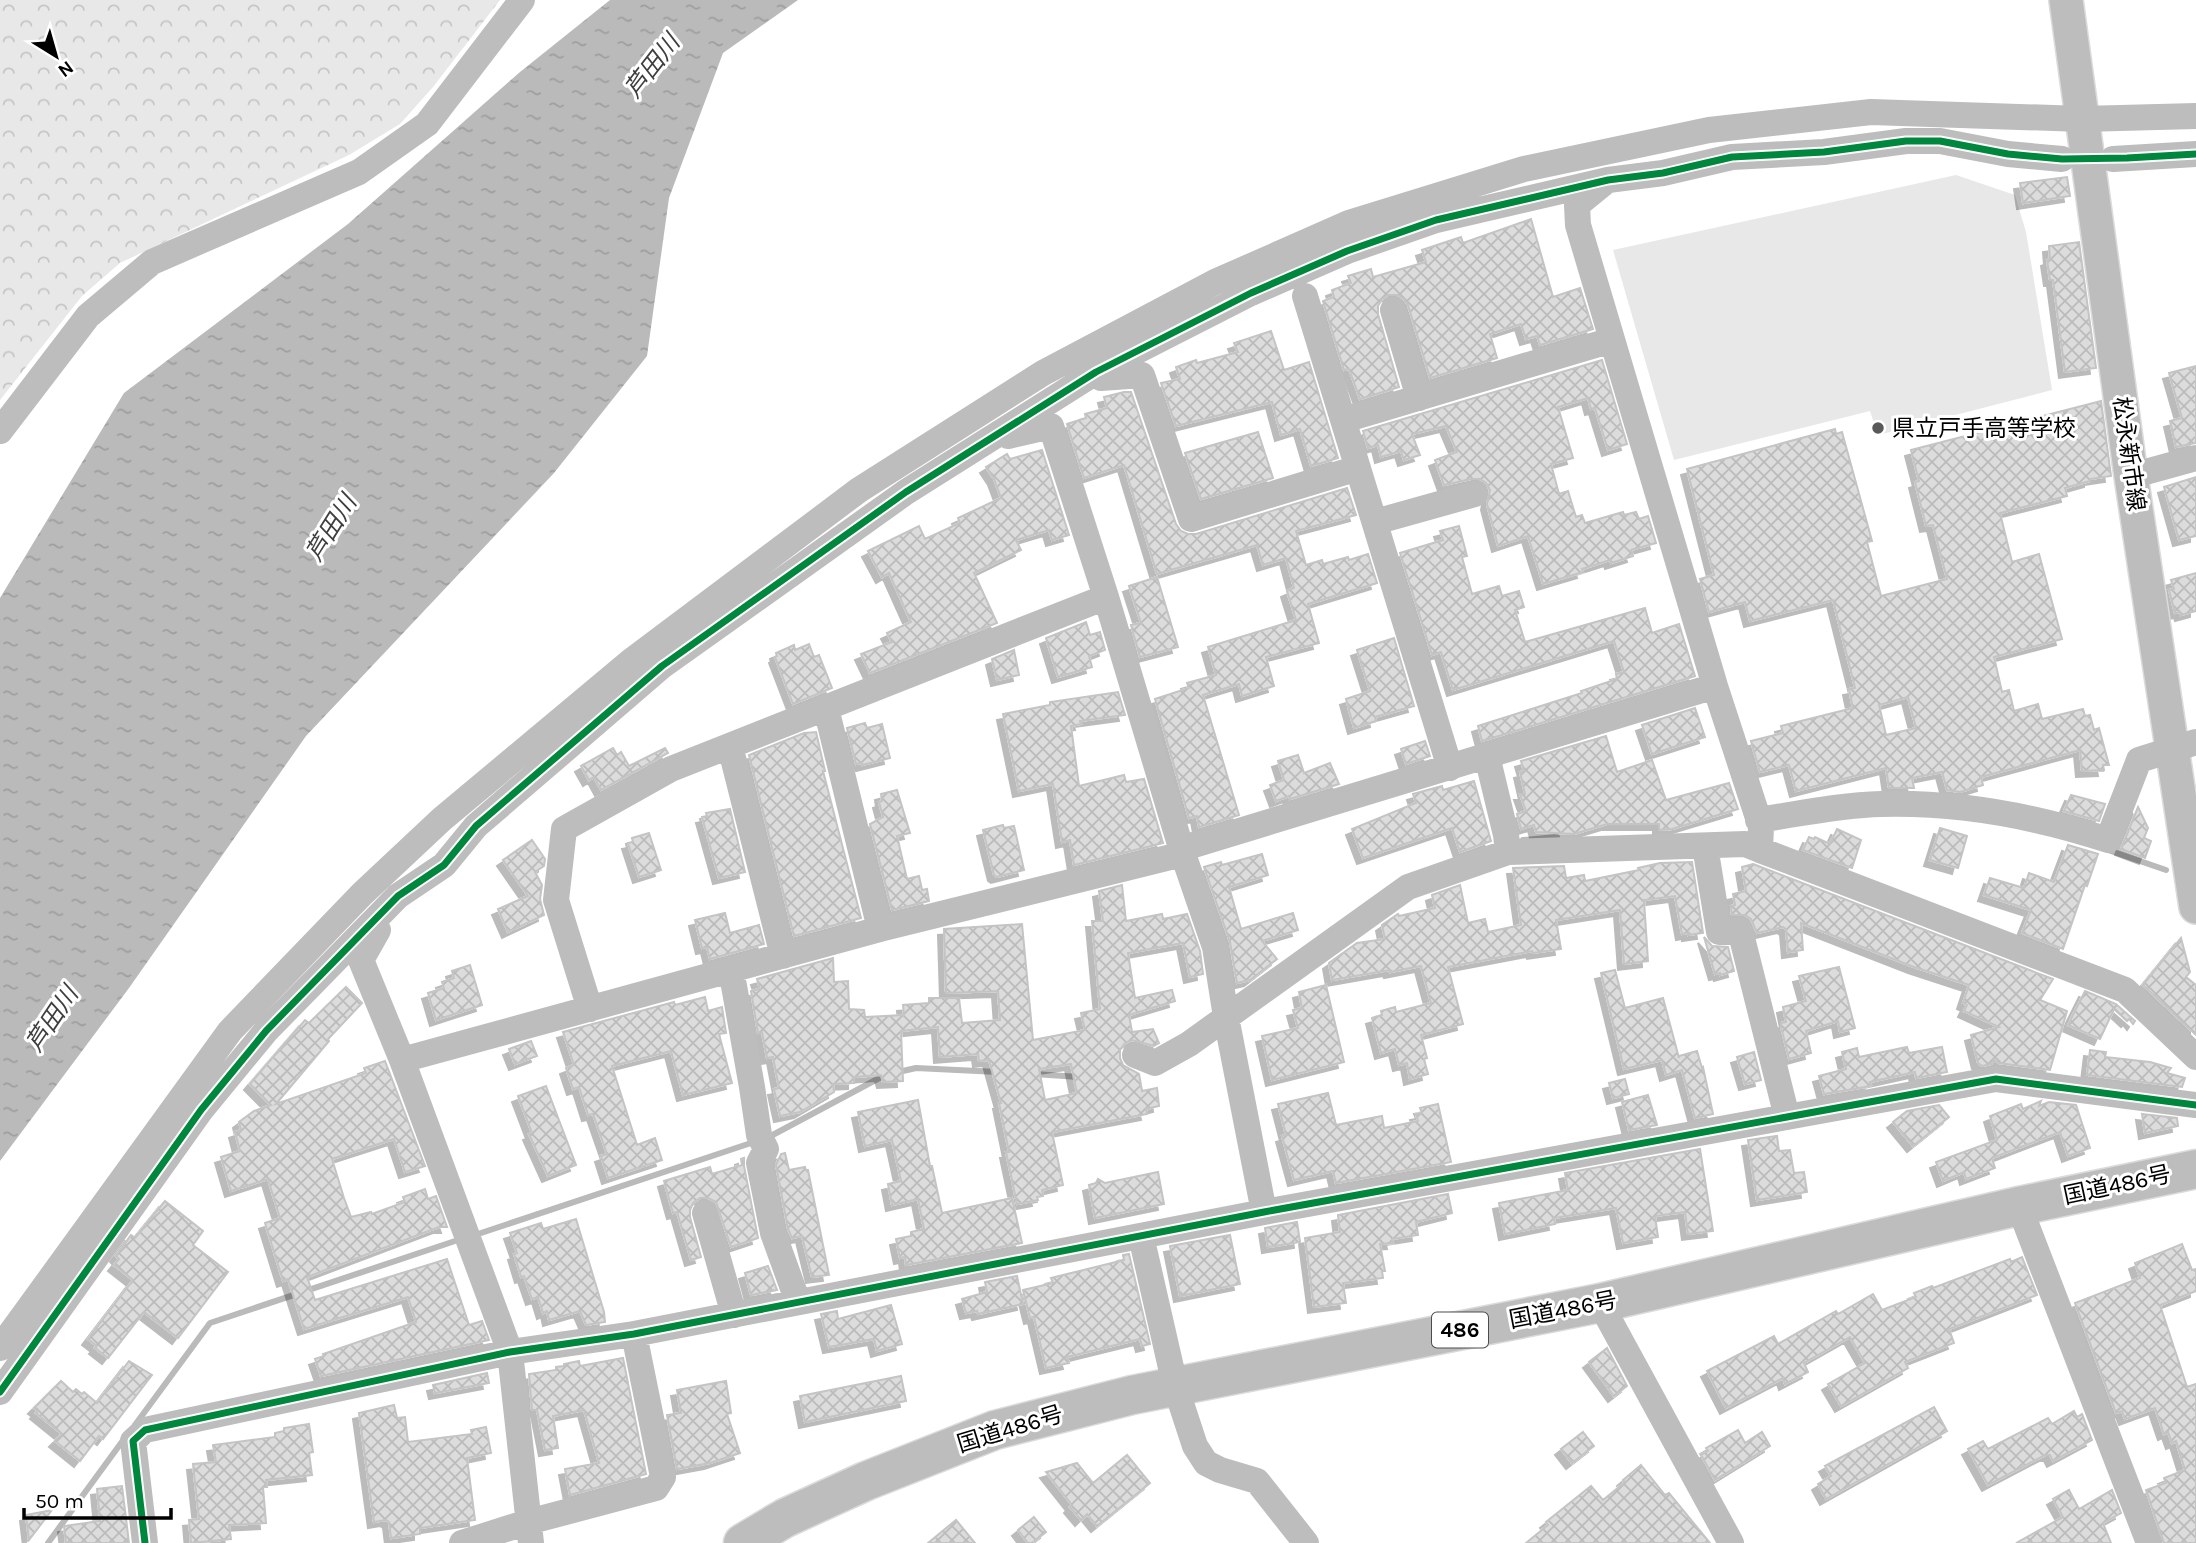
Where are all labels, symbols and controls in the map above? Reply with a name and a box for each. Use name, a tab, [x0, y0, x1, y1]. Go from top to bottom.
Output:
north arrow	[21, 21, 91, 91]
water label: 芦田川	[619, 27, 687, 103]
text: N	[54, 56, 78, 82]
street label: 松永新市線	[2108, 395, 2150, 513]
place label: 県立戸手高等学校	[1892, 415, 2076, 442]
marker: 県立戸手高等学校	[1870, 420, 1886, 436]
water label: 芦田川	[300, 488, 364, 566]
water label: 芦田川	[20, 979, 85, 1057]
street label: 国道486号	[2061, 1160, 2173, 1210]
street label: 国道486号	[1507, 1286, 1619, 1334]
road number: 486	[1432, 1312, 1488, 1348]
street label: 国道486号	[954, 1400, 1066, 1458]
scale bar	[24, 1476, 172, 1520]
text: 50 m	[35, 1489, 84, 1513]

